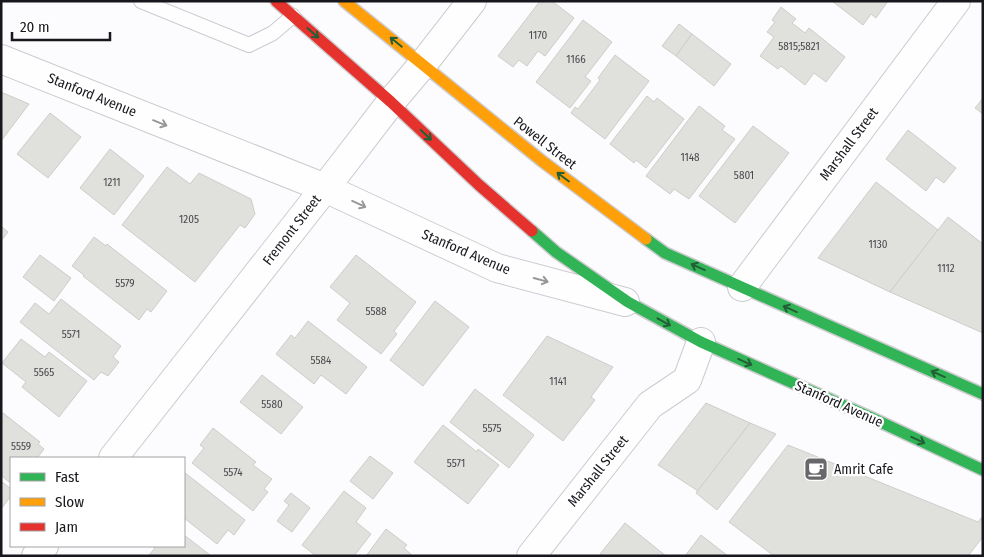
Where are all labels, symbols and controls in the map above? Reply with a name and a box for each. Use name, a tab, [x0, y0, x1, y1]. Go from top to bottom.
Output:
scale bar	[12, 10, 110, 42]
text: 20 m	[20, 18, 50, 36]
one-way arrow	[306, 27, 319, 39]
house number: 1170	[529, 29, 548, 42]
one-way arrow	[389, 37, 402, 48]
house number: 5815;5821	[778, 40, 820, 53]
house number: 1166	[566, 53, 586, 66]
street label: Stanford Avenue	[45, 69, 139, 121]
street label: Marshall Street	[816, 104, 882, 184]
street label: Powell Street	[510, 113, 580, 173]
one-way arrow	[152, 118, 167, 128]
one-way arrow	[420, 129, 433, 141]
house number: 1148	[680, 151, 700, 164]
house number: 5801	[734, 169, 754, 182]
one-way arrow	[557, 171, 570, 182]
house number: 1211	[103, 176, 121, 189]
street label: Fremont Street	[259, 191, 325, 269]
one-way arrow	[351, 200, 366, 210]
house number: 1205	[179, 213, 199, 226]
street label: Stanford Avenue	[419, 226, 513, 278]
house number: 1130	[868, 238, 888, 251]
one-way arrow	[691, 262, 706, 272]
house number: 1112	[937, 262, 955, 275]
one-way arrow	[533, 275, 549, 285]
house number: 5579	[115, 277, 135, 290]
one-way arrow	[783, 303, 798, 313]
house number: 5588	[365, 305, 387, 318]
one-way arrow	[657, 317, 672, 327]
house number: 5571	[62, 328, 80, 341]
house number: 5584	[311, 354, 332, 367]
one-way arrow	[737, 358, 752, 368]
house number: 5565	[34, 366, 54, 379]
one-way arrow	[931, 369, 946, 379]
house number: 1141	[549, 375, 567, 388]
street label: Stanford Avenue	[792, 377, 886, 431]
house number: 5580	[261, 398, 283, 411]
house number: 5575	[482, 422, 502, 435]
street label: Marshall Street	[564, 432, 632, 510]
one-way arrow	[910, 435, 925, 445]
house number: 5559	[11, 440, 31, 453]
cafe icon: Amrit Cafe	[803, 456, 829, 482]
legend	[10, 457, 185, 547]
house number: 5571	[447, 457, 465, 470]
place label: Amrit Cafe	[834, 461, 893, 478]
house number: 5574	[223, 466, 243, 479]
text: Fast	[55, 468, 79, 486]
text: Slow	[55, 493, 84, 511]
text: Jam	[55, 518, 78, 536]

